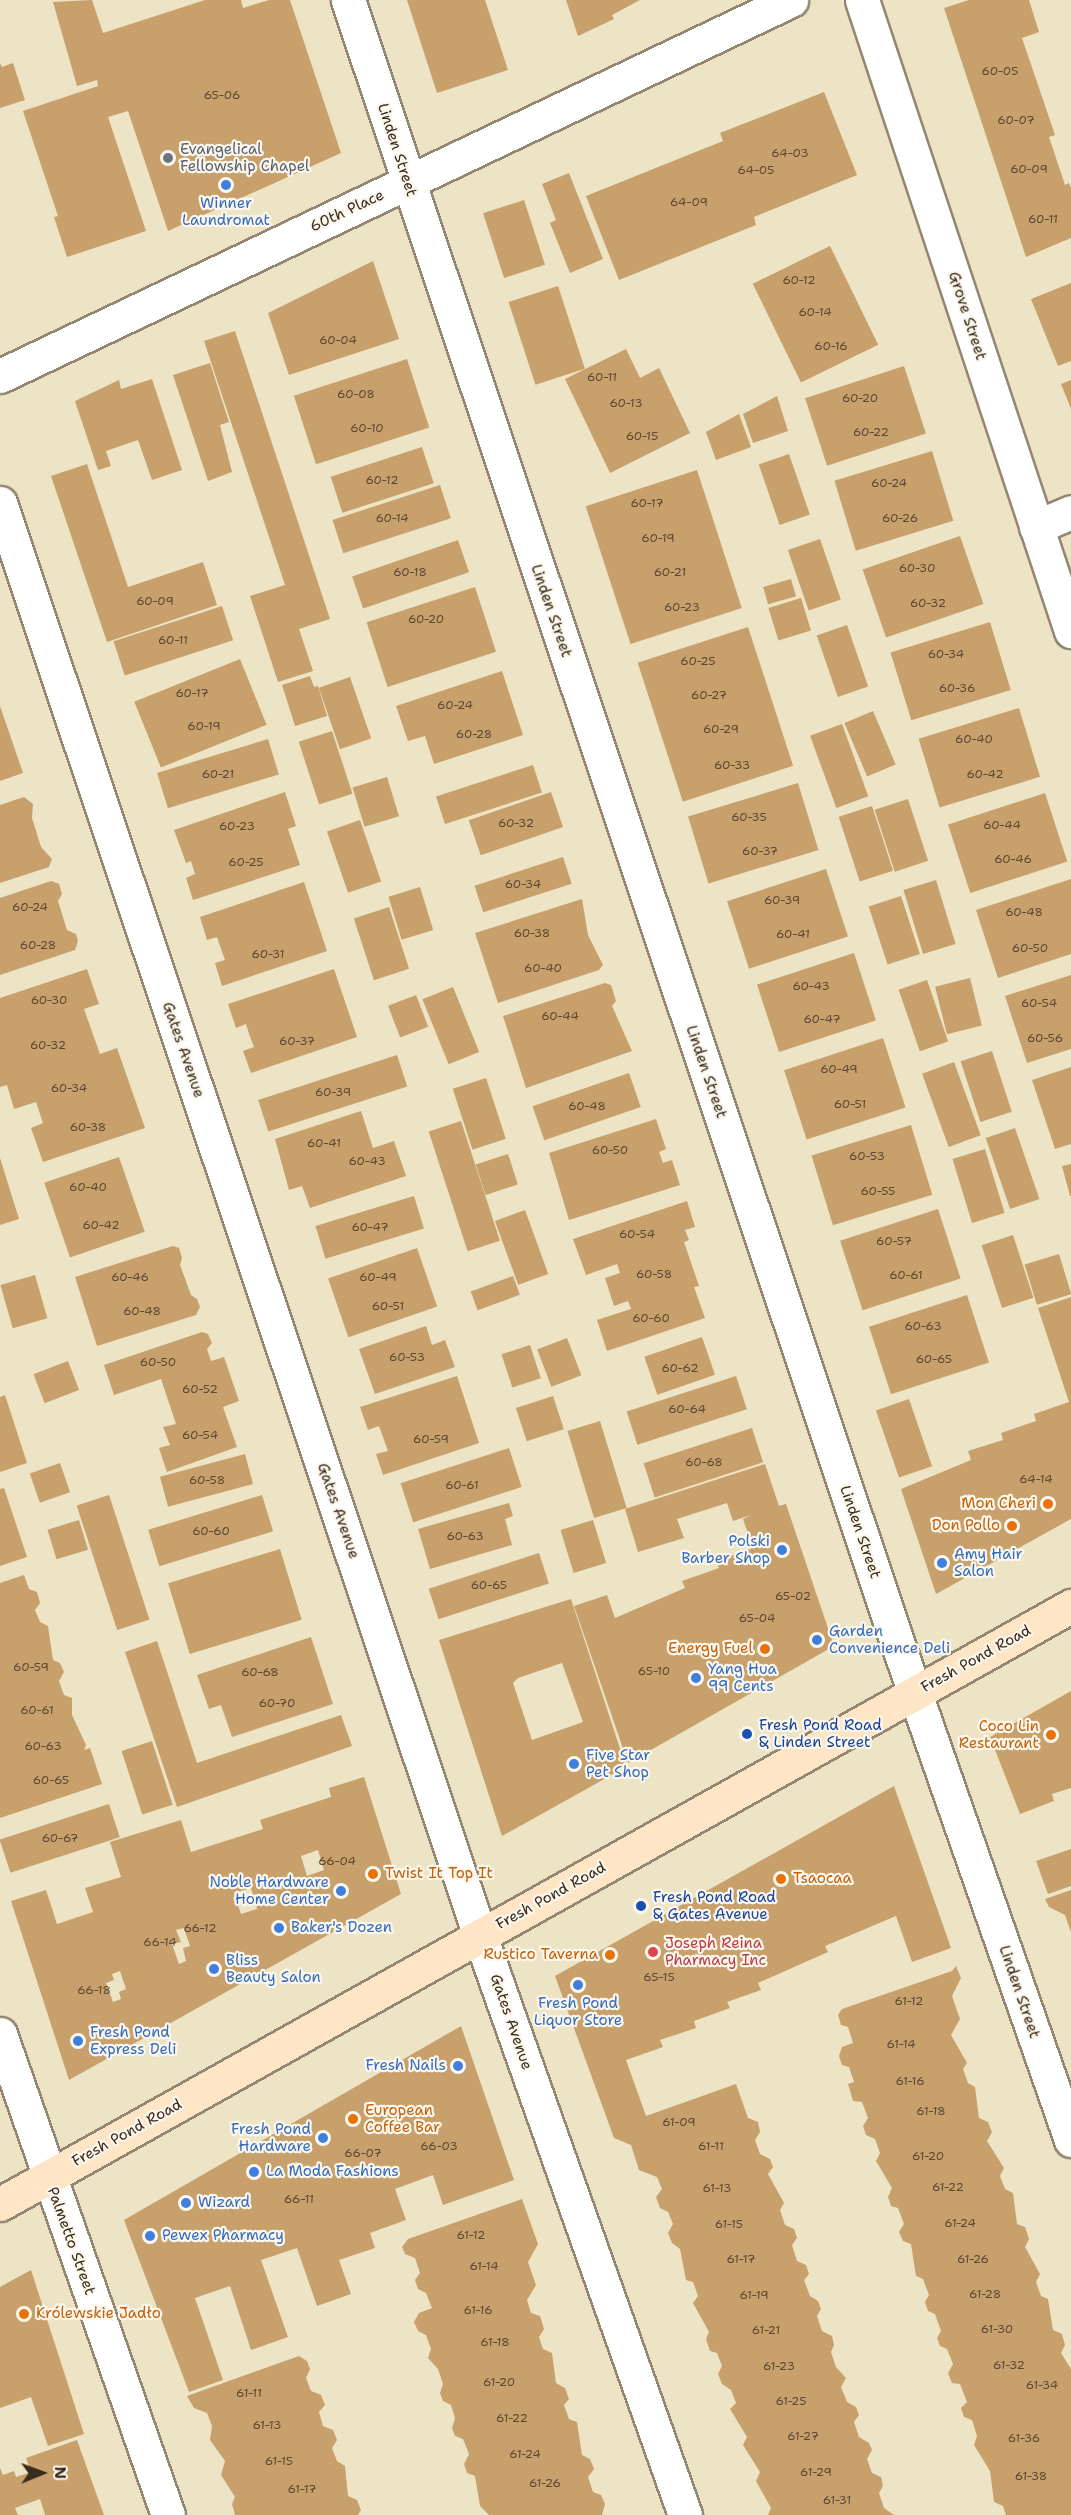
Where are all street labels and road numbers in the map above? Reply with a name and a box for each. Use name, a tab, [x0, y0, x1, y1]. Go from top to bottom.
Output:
street label: Linden Street	[373, 101, 421, 199]
street label: 60th Place	[307, 186, 387, 236]
street label: Grove Street	[944, 269, 990, 363]
street label: Linden Street	[527, 562, 575, 660]
street label: Gates Avenue	[158, 1000, 208, 1100]
street label: Linden Street	[682, 1023, 730, 1121]
street label: Gates Avenue	[313, 1461, 363, 1561]
street label: Linden Street	[836, 1483, 884, 1581]
street label: Fresh Pond Road	[918, 1621, 1034, 1697]
street label: Fresh Pond Road	[493, 1858, 609, 1934]
street label: Linden Street	[995, 1943, 1043, 2041]
street label: Gates Avenue	[486, 1972, 536, 2072]
street label: Fresh Pond Road	[69, 2095, 185, 2171]
street label: Palmetto Street	[43, 2185, 99, 2297]

